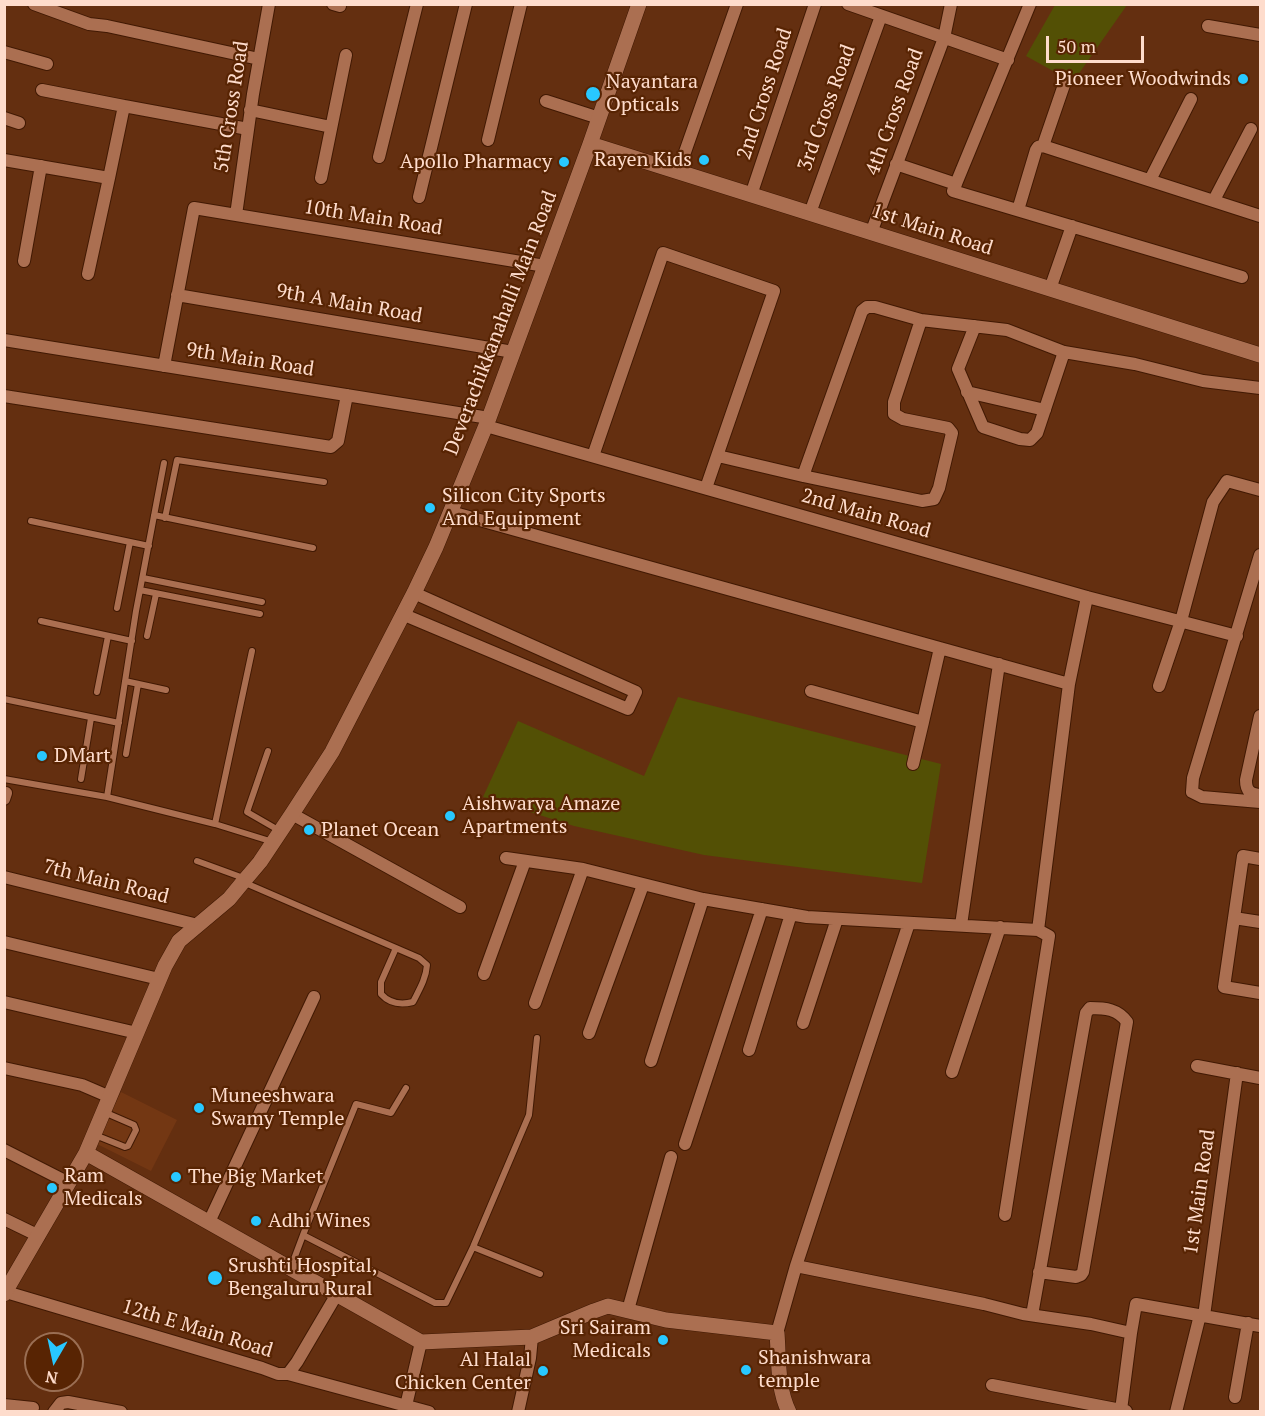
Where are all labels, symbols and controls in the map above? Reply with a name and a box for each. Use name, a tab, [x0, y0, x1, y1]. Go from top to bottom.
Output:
scale bar	[1049, 24, 1146, 62]
street label: 2nd Cross Road	[732, 25, 798, 163]
text: 50 m	[1057, 34, 1096, 58]
street label: 5th Cross Road	[210, 39, 254, 175]
street label: 3rd Cross Road	[793, 42, 861, 174]
street label: 4th Cross Road	[861, 45, 929, 179]
place label: Pioneer Woodwinds	[1055, 67, 1231, 91]
place label: Nayantara Opticals	[606, 70, 698, 117]
marker: Pioneer Woodwinds	[1236, 72, 1250, 86]
marker: Nayantara Opticals	[584, 85, 602, 103]
place label: Rayen Kids	[594, 148, 692, 172]
place label: Apollo Pharmacy	[400, 150, 552, 174]
marker: Rayen Kids	[697, 153, 711, 167]
marker: Apollo Pharmacy	[557, 155, 571, 169]
street label: Deverachikkanahalli Main Road	[439, 188, 563, 458]
street label: 10th Main Road	[302, 195, 444, 241]
street label: 1st Main Road	[868, 199, 996, 261]
street label: 9th A Main Road	[274, 279, 424, 329]
street label: 9th Main Road	[184, 338, 316, 382]
place label: Silicon City Sports And Equipment	[442, 484, 606, 531]
street label: 2nd Main Road	[799, 484, 933, 544]
marker: Silicon City Sports And Equipment	[423, 501, 437, 515]
place label: DMart	[54, 744, 111, 768]
marker: DMart	[35, 749, 49, 763]
place label: Aishwarya Amaze Apartments	[462, 792, 620, 839]
marker: Aishwarya Amaze Apartments	[443, 809, 457, 823]
place label: Planet Ocean	[321, 818, 439, 842]
marker: Planet Ocean	[302, 823, 316, 837]
street label: 7th Main Road	[41, 855, 171, 909]
place label: Muneeshwara Swamy Temple	[211, 1084, 344, 1131]
marker: Muneeshwara Swamy Temple	[192, 1101, 206, 1115]
street label: 1st Main Road	[1179, 1128, 1221, 1256]
place label: Ram Medicals	[64, 1164, 143, 1211]
place label: The Big Market	[188, 1165, 323, 1189]
marker: The Big Market	[169, 1170, 183, 1184]
marker: Ram Medicals	[45, 1181, 59, 1195]
place label: Adhi Wines	[268, 1209, 371, 1233]
marker: Adhi Wines	[249, 1214, 263, 1228]
place label: Srushti Hospital, Bengaluru Rural	[228, 1254, 377, 1301]
marker: Srushti Hospital, Bengaluru Rural	[206, 1269, 224, 1287]
street label: 12th E Main Road	[119, 1295, 275, 1363]
place label: Sri Sairam Medicals	[560, 1316, 651, 1363]
north arrow	[24, 1332, 84, 1392]
marker: Sri Sairam Medicals	[656, 1333, 670, 1347]
place label: Shanishwara temple	[758, 1346, 871, 1393]
place label: Al Halal Chicken Center	[395, 1348, 531, 1395]
marker: Shanishwara temple	[739, 1363, 753, 1377]
marker: Al Halal Chicken Center	[536, 1364, 550, 1378]
text: N	[44, 1366, 59, 1390]

